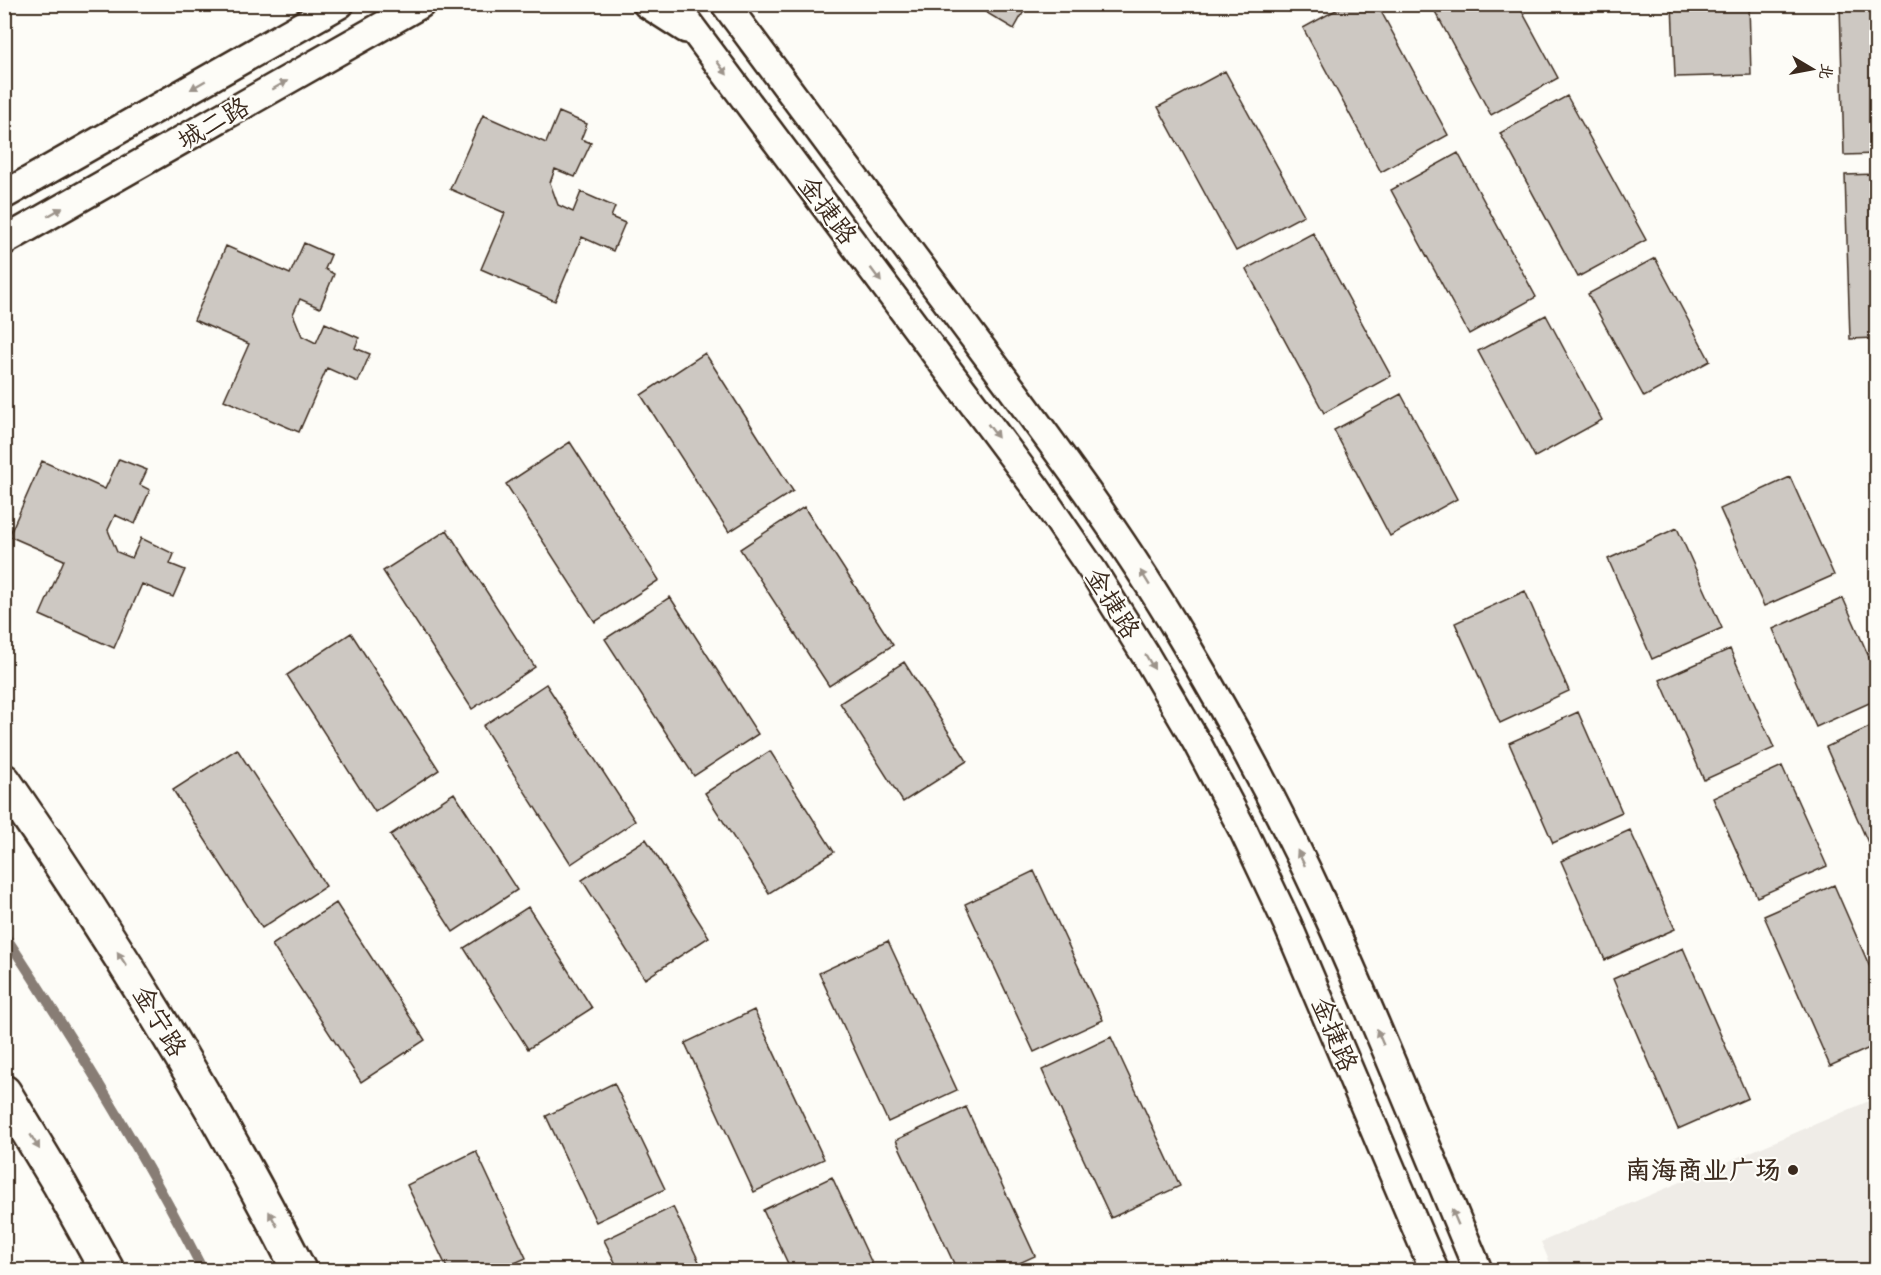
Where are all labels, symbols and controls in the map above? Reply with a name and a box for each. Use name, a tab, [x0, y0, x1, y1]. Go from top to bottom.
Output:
north arrow	[1782, 39, 1842, 99]
one-way arrow	[716, 60, 728, 76]
text: 北	[1815, 62, 1837, 81]
one-way arrow	[189, 80, 206, 90]
one-way arrow	[271, 80, 288, 90]
street label: 城二路	[171, 90, 255, 157]
street label: 金捷路	[791, 169, 864, 251]
one-way arrow	[47, 207, 63, 218]
one-way arrow	[870, 267, 882, 282]
one-way arrow	[987, 423, 1000, 439]
street label: 金捷路	[1078, 561, 1147, 645]
one-way arrow	[1139, 570, 1150, 586]
one-way arrow	[1144, 654, 1155, 670]
one-way arrow	[1296, 850, 1305, 867]
one-way arrow	[117, 951, 128, 967]
street label: 金宁路	[125, 979, 194, 1063]
street label: 金捷路	[1304, 992, 1365, 1077]
one-way arrow	[1375, 1027, 1385, 1045]
one-way arrow	[29, 1134, 40, 1150]
place label: 南海商业广场	[1625, 1154, 1781, 1187]
marker: 南海商业广场	[1786, 1163, 1800, 1177]
one-way arrow	[1450, 1207, 1460, 1225]
one-way arrow	[268, 1210, 278, 1227]

